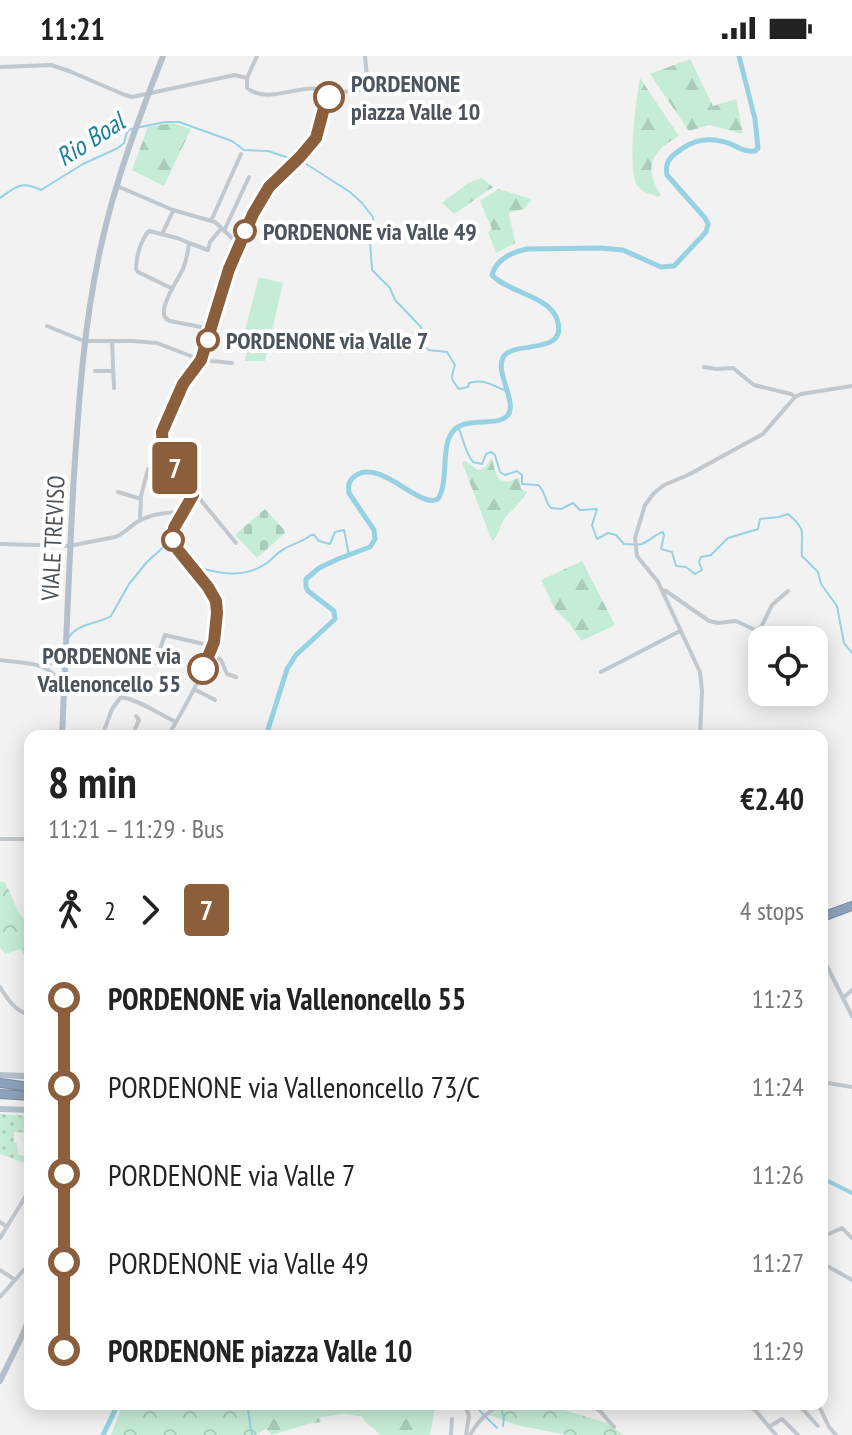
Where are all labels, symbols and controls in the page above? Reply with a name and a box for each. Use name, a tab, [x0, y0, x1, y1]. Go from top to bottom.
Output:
text: 11:21	[40, 9, 105, 48]
place label: PORDENONE piazza Valle 10	[351, 68, 480, 127]
marker: PORDENONE piazza Valle 10	[314, 82, 344, 112]
water label: Rio Boal	[50, 103, 133, 173]
place label: PORDENONE via Valle 49	[263, 216, 477, 247]
marker: PORDENONE via Valle 49	[234, 220, 256, 242]
place label: PORDENONE via Valle 7	[226, 325, 428, 356]
marker: PORDENONE via Valle 7	[197, 329, 219, 351]
line badge: 7	[149, 442, 201, 494]
text: 7	[168, 449, 182, 486]
street label: VIALE TREVISO	[34, 475, 72, 602]
unlabelled marker	[162, 529, 184, 551]
map controls	[748, 626, 828, 706]
button: locate	[748, 626, 828, 706]
place label: PORDENONE via Vallenoncello 55	[36, 640, 181, 699]
marker: PORDENONE via Vallenoncello 55	[188, 654, 218, 684]
text: 8 min	[48, 753, 137, 810]
text: €2.40	[740, 779, 804, 818]
text: 11:21 – 11:29 · Bus	[48, 812, 224, 845]
icon: walk	[48, 888, 92, 932]
icon: forward	[128, 888, 172, 932]
text: 7	[200, 891, 213, 928]
text: 2	[104, 894, 116, 927]
text: 4 stops	[740, 894, 804, 927]
text: PORDENONE via Vallenoncello 55	[108, 979, 466, 1018]
text: 11:23	[752, 982, 804, 1015]
text: PORDENONE via Vallenoncello 73/C	[108, 1067, 480, 1106]
text: 11:24	[752, 1070, 804, 1103]
text: PORDENONE via Valle 7	[108, 1155, 355, 1194]
text: 11:26	[752, 1158, 804, 1191]
text: PORDENONE via Valle 49	[108, 1243, 369, 1282]
text: 11:27	[752, 1246, 804, 1279]
text: PORDENONE piazza Valle 10	[108, 1331, 412, 1370]
text: 11:29	[752, 1334, 804, 1367]

